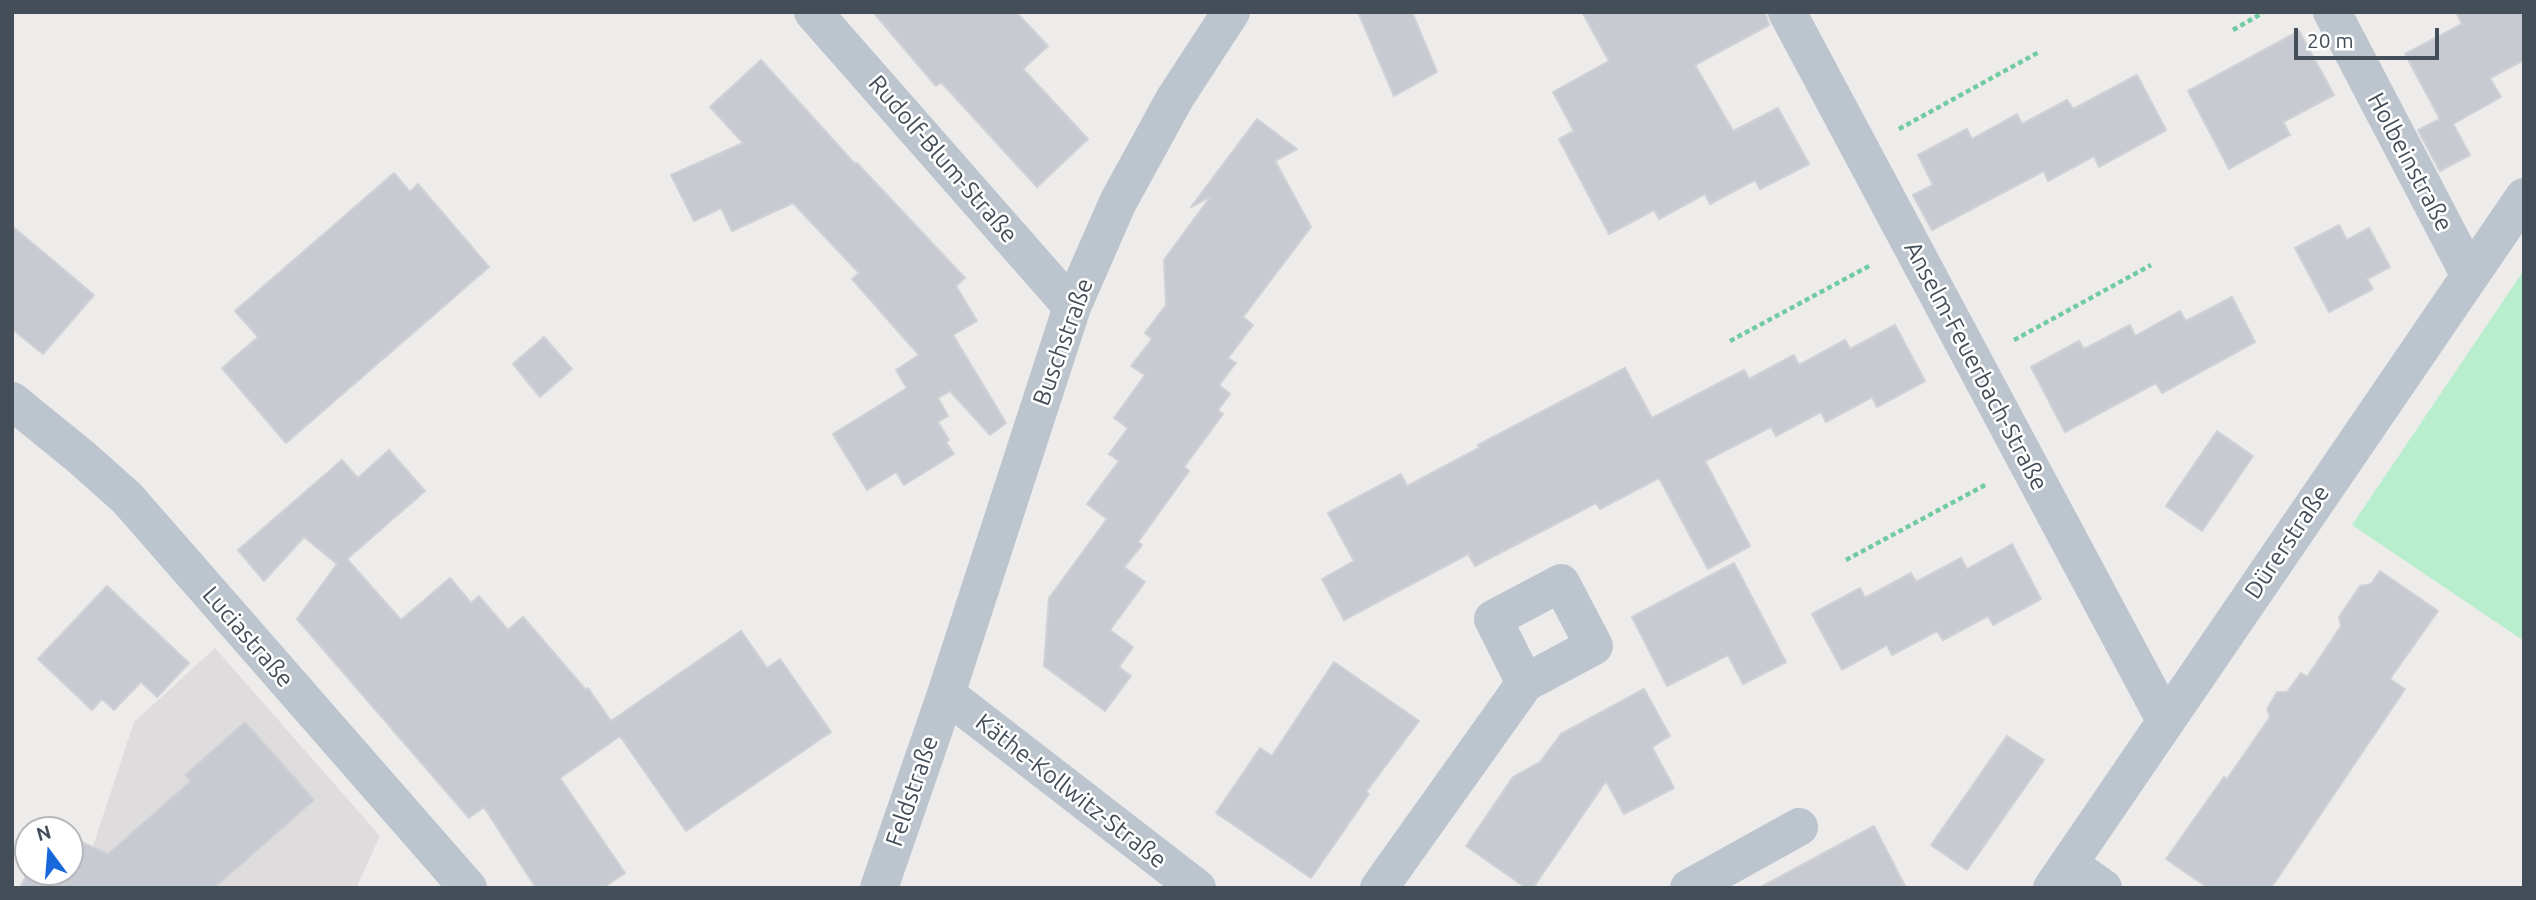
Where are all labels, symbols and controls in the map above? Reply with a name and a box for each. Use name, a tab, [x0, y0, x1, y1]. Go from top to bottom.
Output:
scale bar	[2298, 14, 2443, 58]
text: 20 m	[2307, 28, 2354, 52]
street label: Rudolf-Blum-Straße	[862, 69, 1024, 249]
street label: Holbeinstraße	[2361, 88, 2459, 236]
street label: Anselm-Feuerbach-Straße	[1898, 236, 2054, 496]
street label: Buschstraße	[1027, 274, 1099, 410]
street label: Dürerstraße	[2238, 480, 2336, 604]
street label: Luciastraße	[196, 581, 300, 693]
street label: Käthe-Kollwitz-Straße	[970, 708, 1172, 874]
street label: Feldstraße	[880, 732, 944, 850]
north arrow	[14, 816, 84, 886]
text: N	[34, 820, 54, 845]

